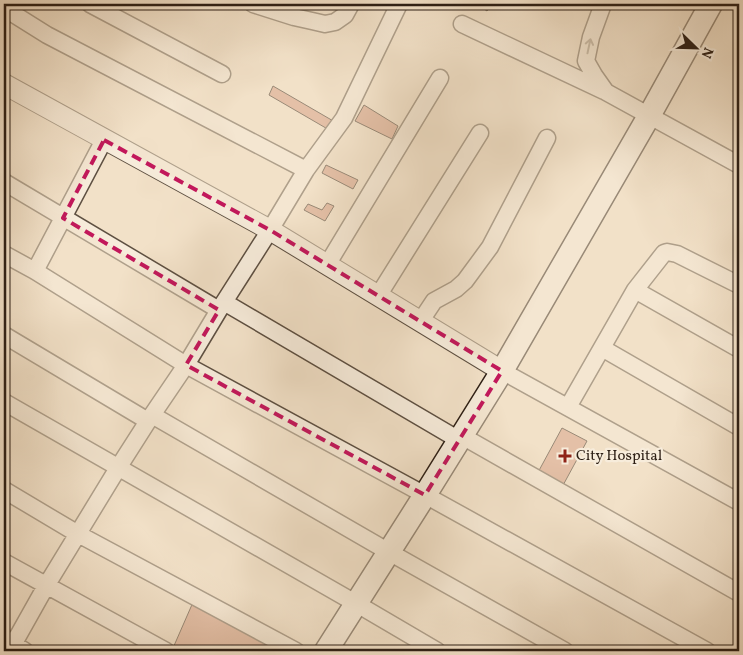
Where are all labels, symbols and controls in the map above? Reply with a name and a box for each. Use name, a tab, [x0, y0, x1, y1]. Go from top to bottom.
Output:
north arrow	[670, 22, 720, 72]
one-way arrow	[585, 39, 595, 55]
text: N	[696, 44, 717, 61]
place label: City Hospital	[576, 446, 662, 467]
marker: City Hospital	[558, 449, 572, 463]

